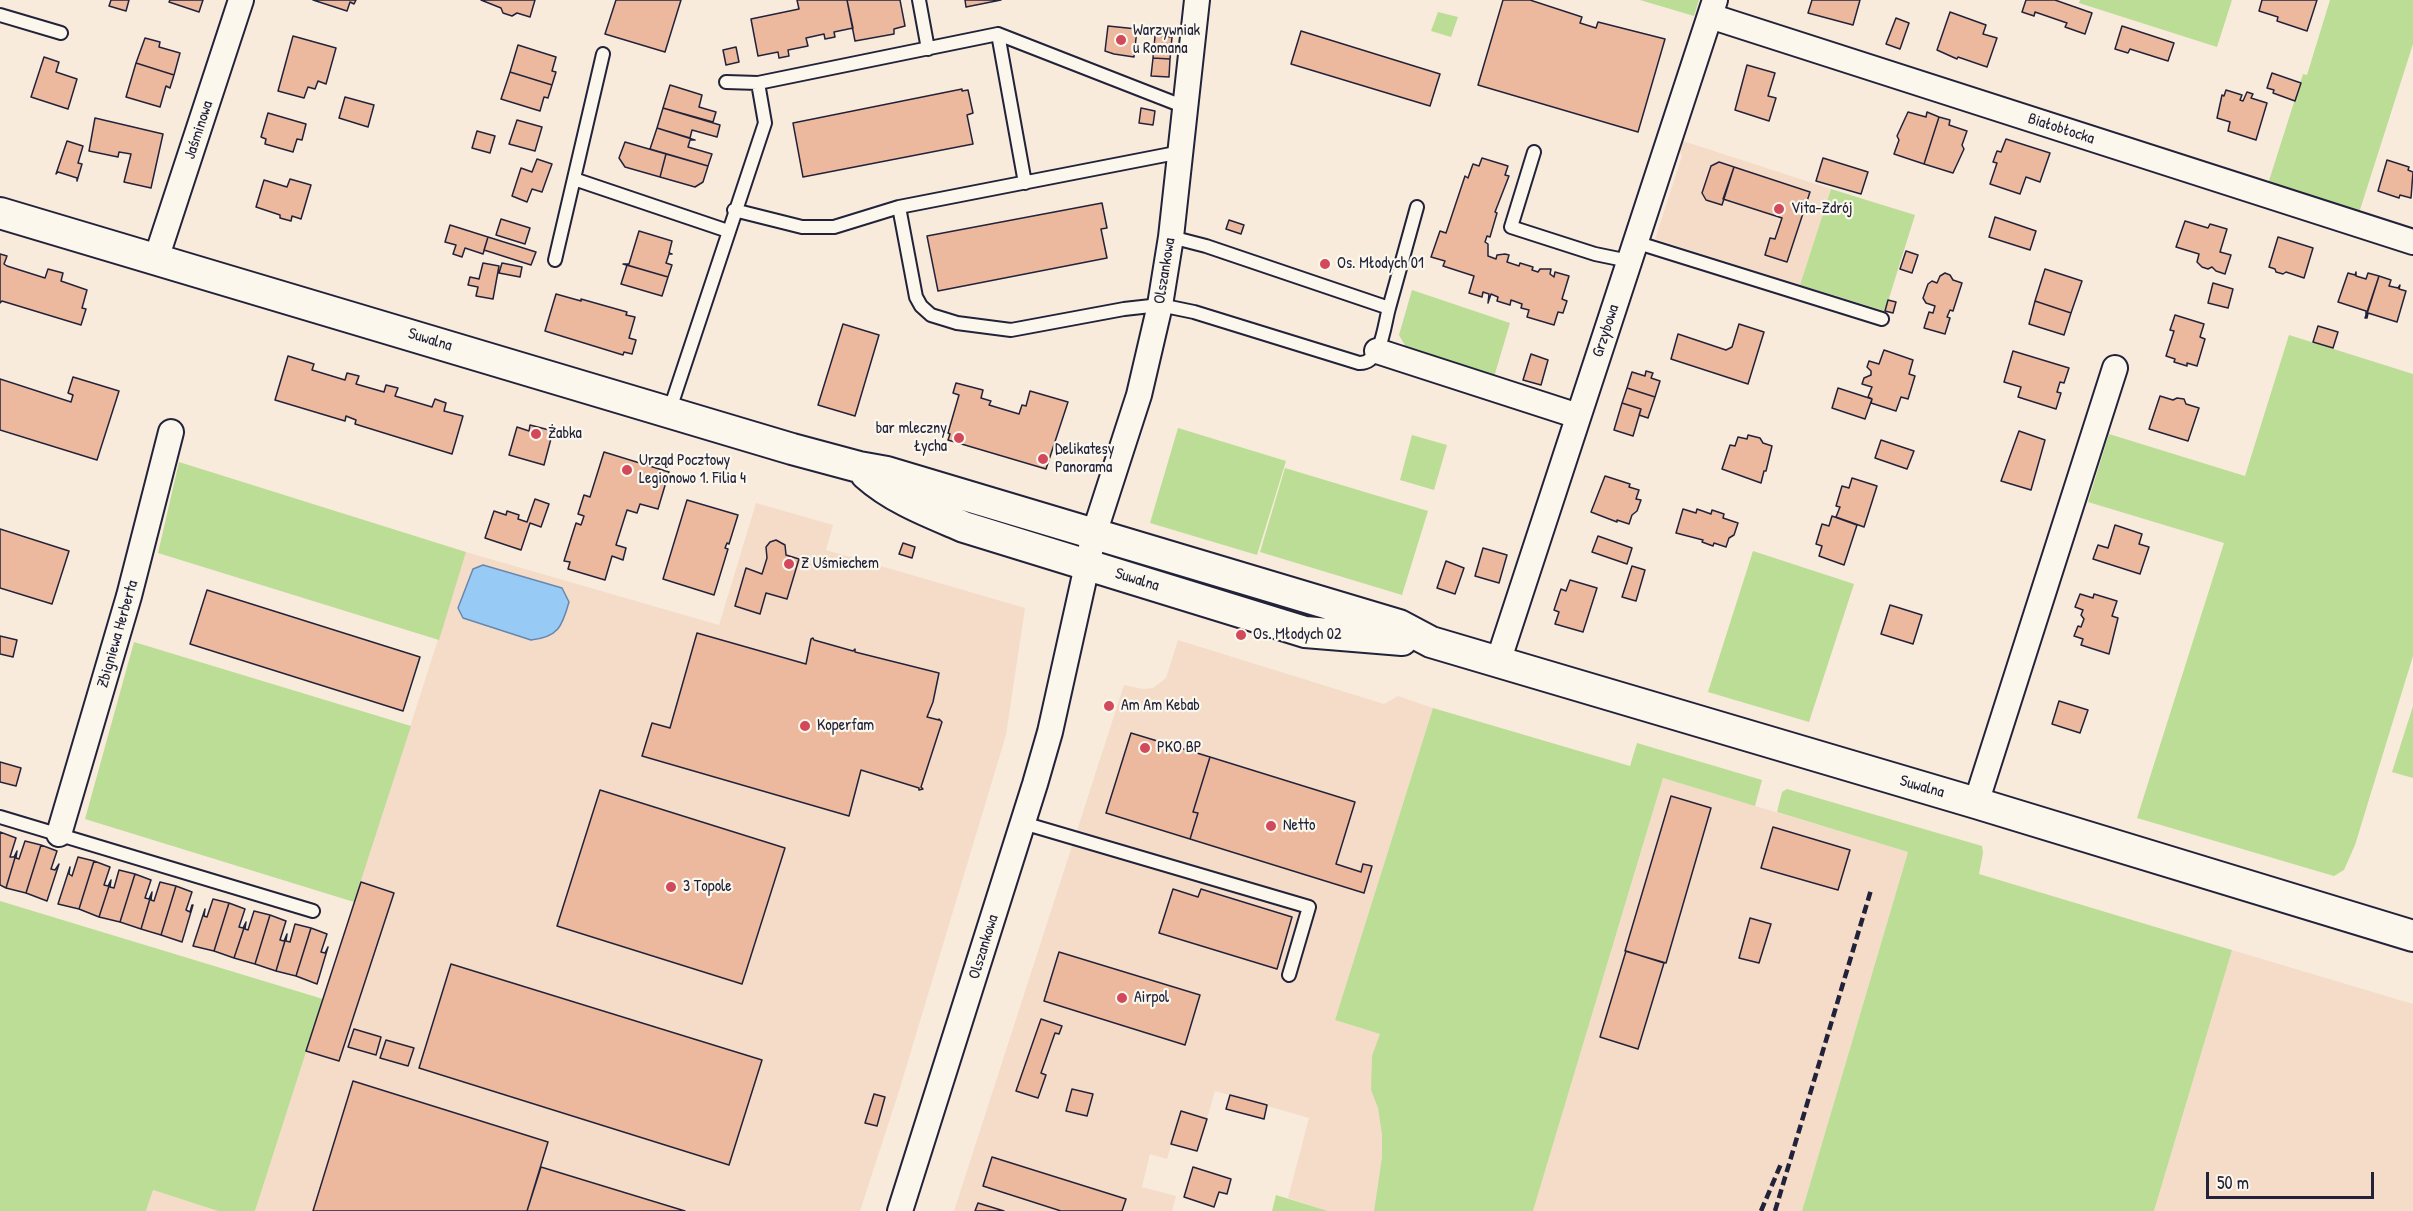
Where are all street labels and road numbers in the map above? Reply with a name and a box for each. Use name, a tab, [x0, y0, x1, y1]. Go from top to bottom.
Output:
street label: Jaśminowa	[181, 98, 217, 162]
street label: Białobłocka	[2025, 109, 2097, 149]
street label: Olszankowa	[1150, 237, 1180, 305]
street label: Grzybowa	[1588, 302, 1624, 360]
street label: Suwalna	[406, 324, 454, 356]
street label: Suwalna	[1113, 564, 1161, 596]
street label: Zbigniewa Herberta	[93, 578, 143, 690]
street label: Suwalna	[1898, 772, 1946, 802]
street label: Olszankowa	[965, 912, 1003, 982]

